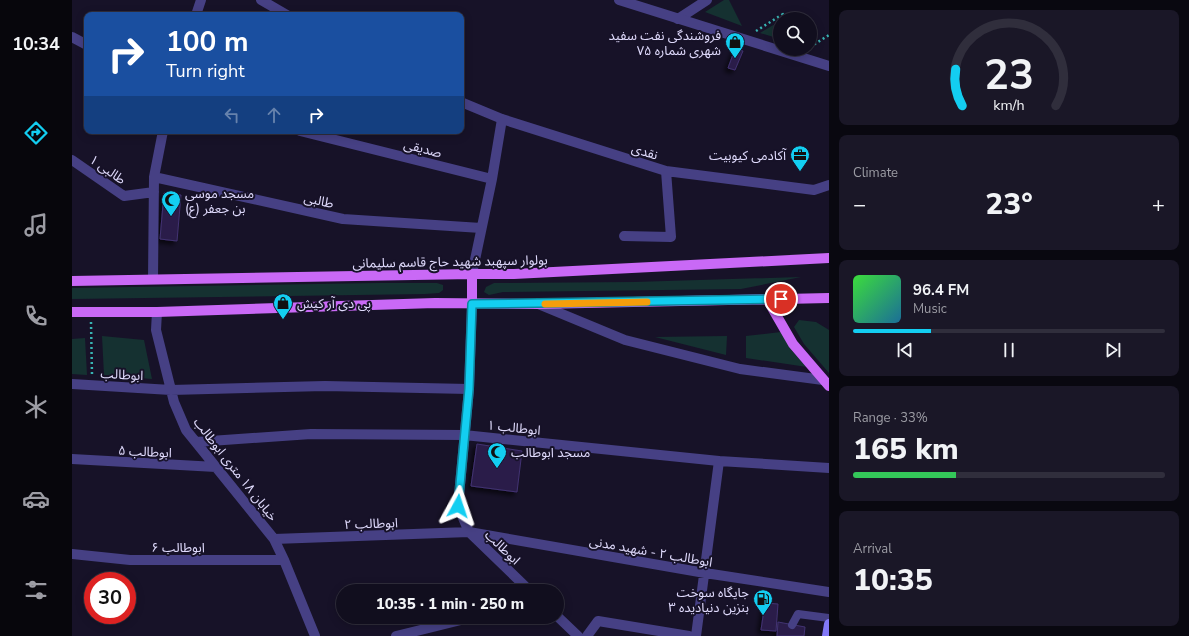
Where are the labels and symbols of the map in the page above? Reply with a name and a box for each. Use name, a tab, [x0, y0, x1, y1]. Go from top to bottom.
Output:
place label: فروشندگی نفت سفید شهری شماره ۷۵	[609, 27, 721, 60]
shop icon: فروشندگی نفت سفید شهری شماره ۷۵	[724, 31, 746, 59]
street label: صدیقی	[402, 136, 444, 162]
street label: نقدی	[629, 139, 660, 165]
office icon: آکادمی کیوبیت	[789, 144, 811, 172]
place label: آکادمی کیوبیت	[709, 147, 787, 165]
street label: طالبی ۱	[86, 151, 129, 189]
place label: مسجد موسی بن جعفر (ع)	[185, 185, 254, 219]
mosque icon: مسجد موسی بن جعفر (ع)	[160, 189, 182, 217]
street label: طالبی	[302, 189, 336, 213]
street label: بولوار سپهبد شهید حاج قاسم سلیمانی	[352, 251, 548, 274]
pin	[764, 282, 798, 316]
shop icon: پی دی آر کیش	[272, 292, 294, 320]
place label: پی دی آر کیش	[297, 295, 371, 313]
street label: ابوطالب	[100, 365, 144, 385]
street label: خیابان ۱۸ متری ابوطالب	[189, 414, 282, 525]
street label: ابوطالب ۱	[486, 416, 542, 440]
mosque icon: مسجد ابوطالب	[486, 441, 508, 469]
street label: ابوطالب ۵	[118, 442, 172, 462]
place label: مسجد ابوطالب	[511, 444, 590, 462]
position arrow	[437, 485, 479, 527]
street label: ابوطالب ۲	[344, 514, 398, 534]
street label: ابوطالب	[481, 526, 524, 569]
street label: ابوطالب ۲ - شهید مدنی	[588, 532, 714, 572]
street label: ابوطالب ۶	[151, 539, 205, 557]
speed limit sign: 30	[84, 572, 136, 624]
place label: جایگاه سوخت بنزین دنیادیده ۳	[668, 584, 749, 617]
fuel station icon: جایگاه سوخت بنزین دنیادیده ۳	[752, 588, 774, 616]

